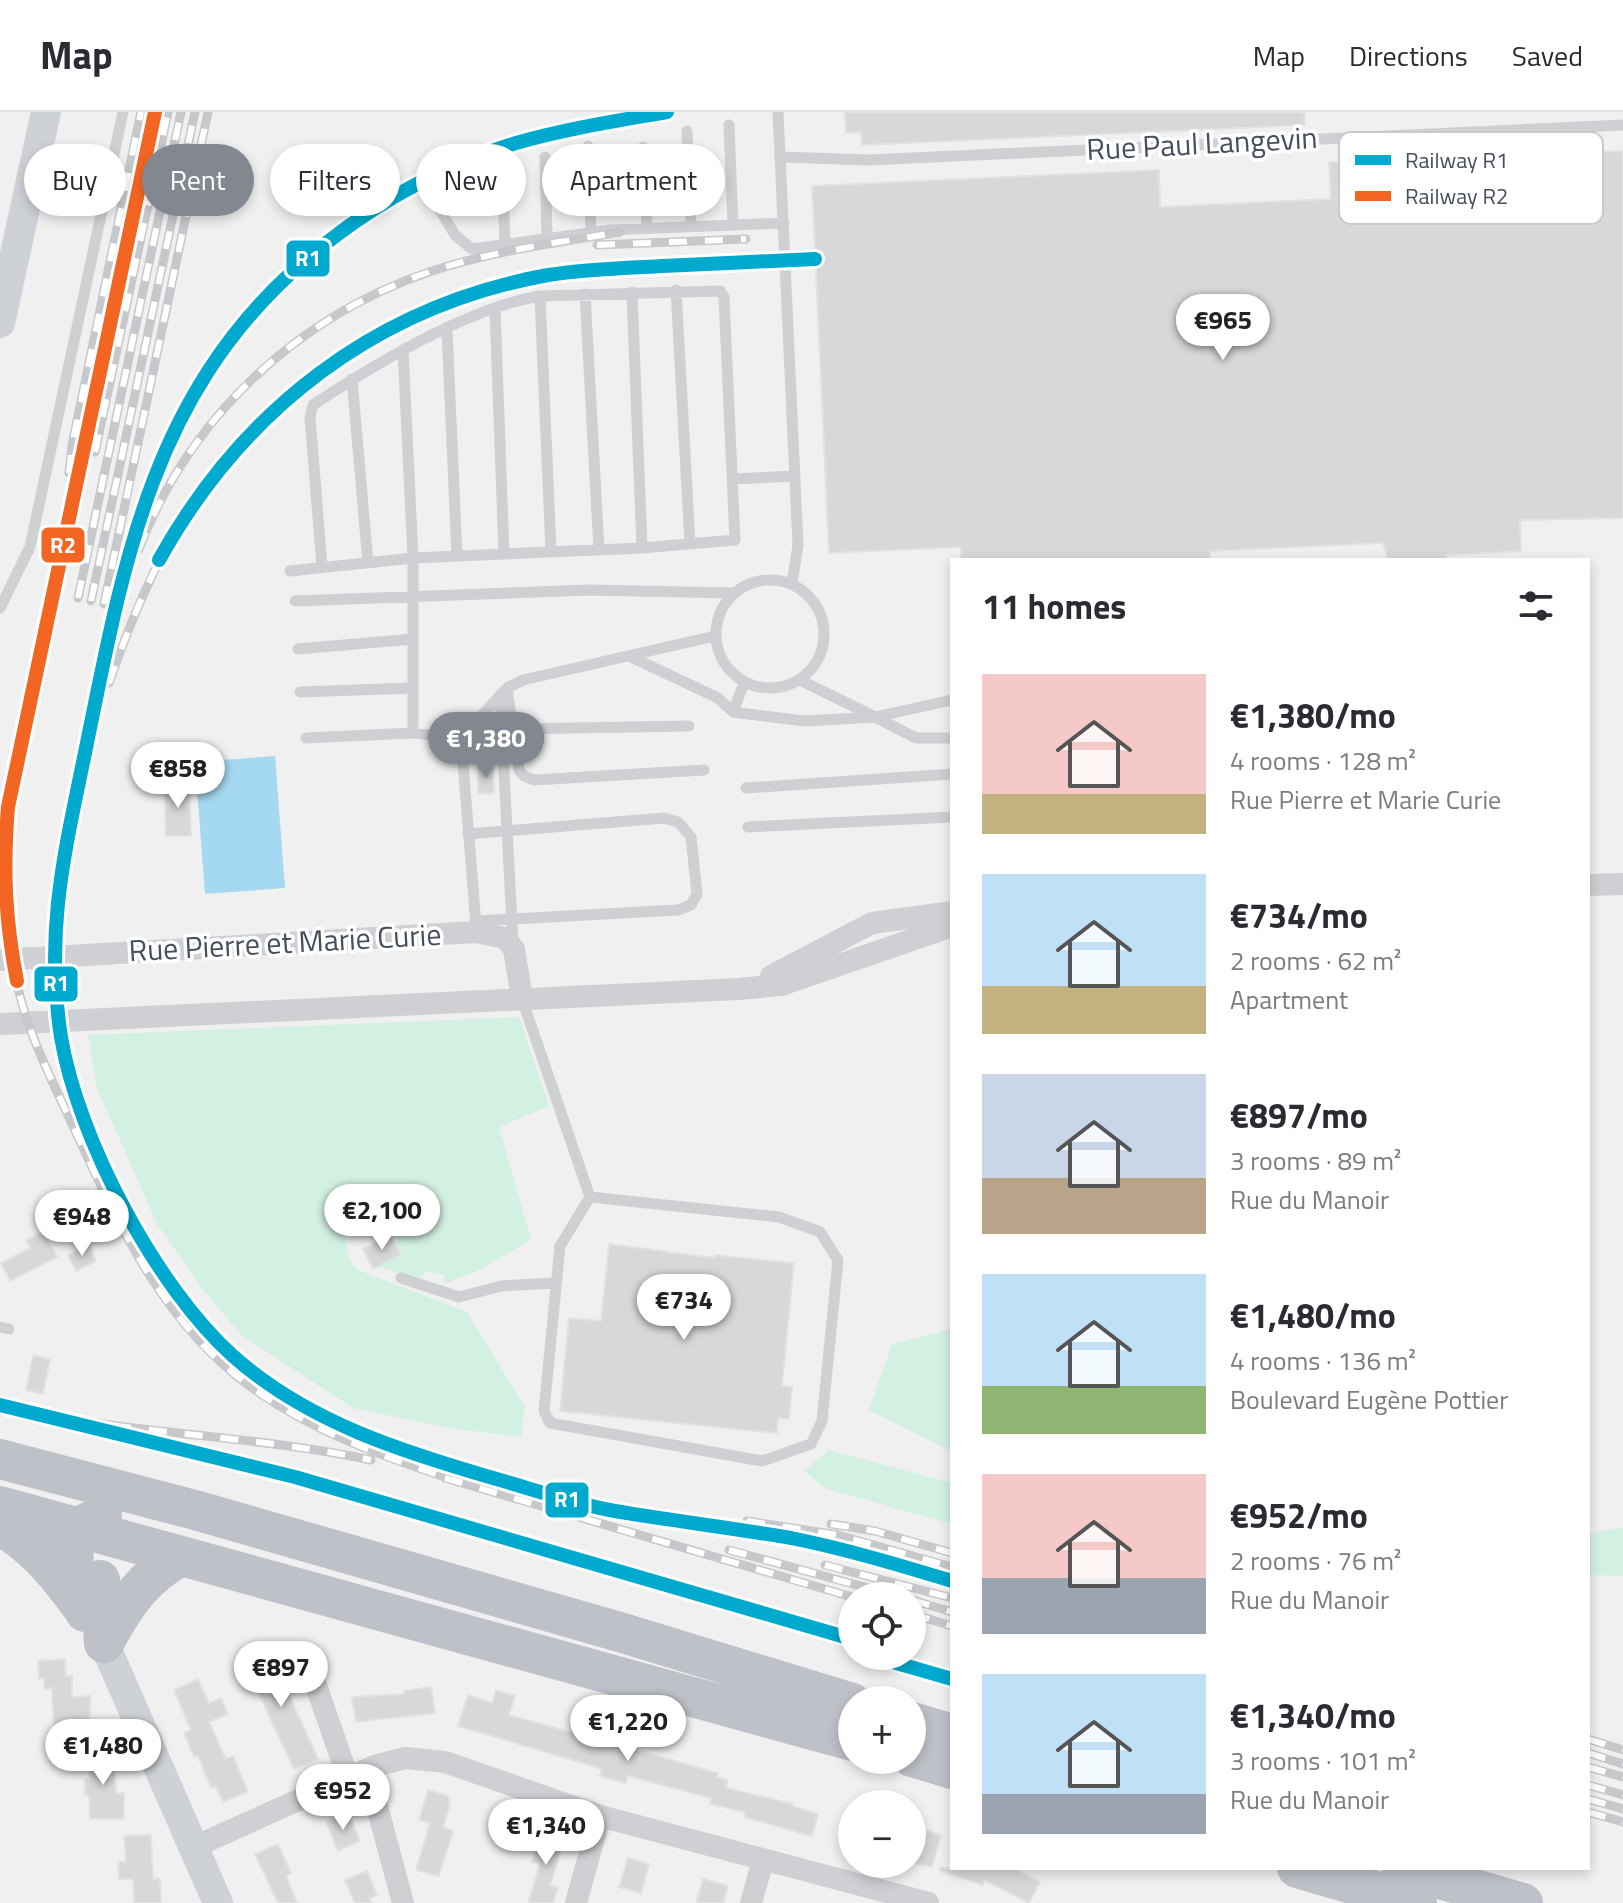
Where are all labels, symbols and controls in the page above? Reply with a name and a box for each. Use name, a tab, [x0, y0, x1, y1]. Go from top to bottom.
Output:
text: Map	[40, 26, 113, 84]
text: Map	[1253, 34, 1305, 77]
text: Directions	[1349, 34, 1468, 77]
text: Saved	[1512, 34, 1583, 77]
street label: Rue Paul Langevin	[1085, 114, 1319, 172]
legend	[1339, 132, 1603, 224]
text: Railway R1	[1405, 143, 1508, 177]
chip: Buy	[24, 144, 126, 216]
chip: Rent	[142, 144, 254, 216]
chip: Filters	[270, 144, 400, 216]
chip: New	[416, 144, 526, 216]
chip: Apartment	[542, 144, 725, 216]
text: Railway R2	[1405, 179, 1508, 213]
line badge: R1	[285, 239, 331, 278]
text: R1	[295, 241, 321, 275]
pin: €965	[1176, 294, 1270, 362]
text: €965	[1194, 300, 1252, 339]
line badge: R2	[40, 526, 86, 564]
text: R2	[50, 528, 76, 562]
text: 11 homes	[982, 580, 1126, 632]
icon: filters	[1514, 584, 1558, 628]
text: €1,380/mo	[1230, 689, 1396, 741]
icon: home	[1046, 706, 1142, 802]
pin: €1,380	[421, 712, 551, 780]
text: €1,380	[446, 718, 526, 757]
text: 4 rooms · 128 m²	[1230, 741, 1416, 780]
pin: €858	[131, 742, 225, 810]
text: €858	[149, 748, 207, 787]
text: Rue Pierre et Marie Curie	[1230, 780, 1501, 819]
text: €734/mo	[1230, 889, 1368, 941]
icon: home	[1046, 906, 1142, 1002]
street label: Rue Pierre et Marie Curie	[127, 911, 442, 973]
text: 2 rooms · 62 m²	[1230, 941, 1401, 980]
line badge: R1	[33, 965, 79, 1003]
text: R1	[43, 966, 69, 1000]
text: Apartment	[1230, 980, 1348, 1019]
text: €897/mo	[1230, 1089, 1368, 1141]
icon: home	[1046, 1106, 1142, 1202]
text: 3 rooms · 89 m²	[1230, 1141, 1401, 1180]
text: Rue du Manoir	[1230, 1180, 1389, 1219]
pin: €2,100	[317, 1184, 447, 1252]
pin: €948	[35, 1190, 129, 1258]
text: €2,100	[342, 1190, 422, 1229]
text: €948	[53, 1196, 111, 1235]
pin: €734	[637, 1274, 731, 1342]
text: €734	[655, 1280, 713, 1319]
text: €1,480/mo	[1230, 1289, 1396, 1341]
icon: home	[1046, 1306, 1142, 1402]
text: 4 rooms · 136 m²	[1230, 1341, 1416, 1380]
text: Boulevard Eugène Pottier	[1230, 1380, 1508, 1419]
line badge: R1	[544, 1481, 590, 1519]
text: R1	[554, 1482, 580, 1516]
text: €952/mo	[1230, 1489, 1368, 1541]
icon: home	[1046, 1506, 1142, 1602]
text: 2 rooms · 76 m²	[1230, 1541, 1401, 1580]
text: Rue du Manoir	[1230, 1580, 1389, 1619]
map controls	[838, 1582, 926, 1878]
button: locate	[838, 1582, 926, 1670]
pin: €897	[234, 1641, 328, 1709]
text: €897	[252, 1647, 310, 1686]
button: +	[838, 1686, 926, 1774]
text: €1,340/mo	[1230, 1689, 1396, 1741]
pin: €1,220	[563, 1695, 693, 1763]
text: €1,220	[588, 1701, 668, 1740]
icon: home	[1046, 1706, 1142, 1802]
pin: €1,480	[38, 1719, 168, 1787]
text: €1,480	[63, 1725, 143, 1764]
text: 3 rooms · 101 m²	[1230, 1741, 1416, 1780]
pin: €952	[296, 1764, 390, 1832]
text: €952	[314, 1770, 372, 1809]
text: Rue du Manoir	[1230, 1780, 1389, 1819]
button: −	[838, 1790, 926, 1878]
pin: €1,340	[481, 1799, 611, 1867]
text: €1,340	[506, 1805, 586, 1844]

